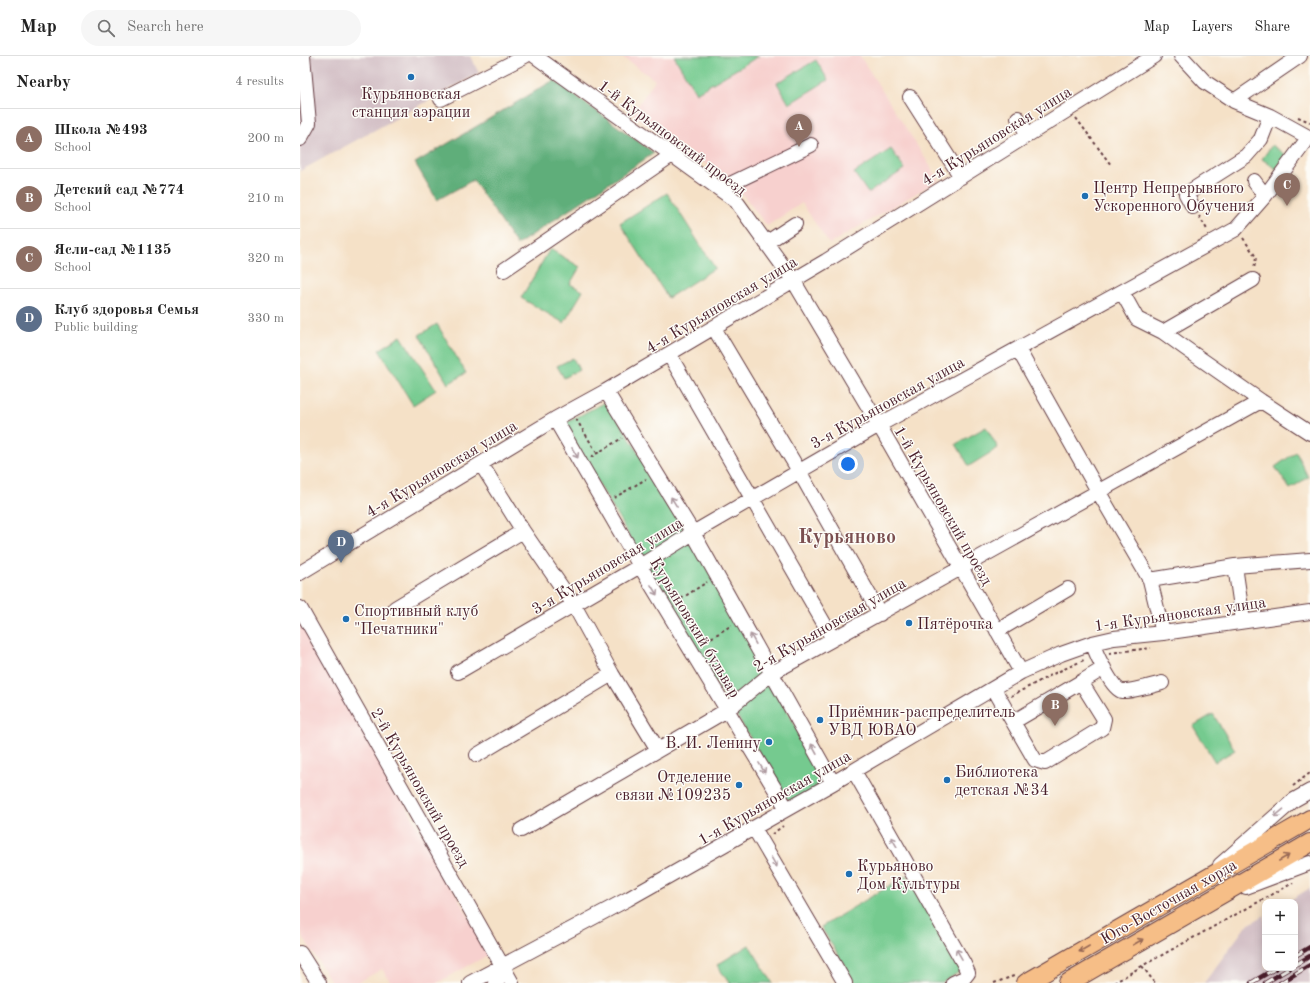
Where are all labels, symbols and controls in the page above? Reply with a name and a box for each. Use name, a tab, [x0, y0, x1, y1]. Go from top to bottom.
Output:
search box	[81, 10, 361, 46]
icon: search	[95, 17, 117, 39]
text: Map	[20, 18, 57, 37]
text: Search here	[127, 20, 204, 35]
text: Map	[1144, 20, 1170, 34]
text: Layers	[1192, 20, 1233, 34]
text: Share	[1255, 20, 1290, 34]
marker: Курьяновская станция аэрации	[406, 72, 416, 82]
text: Nearby	[16, 74, 71, 91]
text: 4 results	[235, 75, 284, 88]
street label: 1-й Курьяновский проезд	[595, 78, 749, 199]
street label: 4-я Курьяновская улица	[919, 84, 1075, 189]
place label: Курьяновская станция аэрации	[352, 87, 470, 121]
pin: A	[786, 114, 812, 147]
text: Школа №493	[54, 123, 148, 138]
text: A	[24, 132, 34, 145]
text: 200 m	[247, 132, 284, 145]
text: School	[54, 141, 91, 154]
pin: C	[1274, 173, 1300, 206]
place label: Центр Непрерывного Ускоренного Обучения	[1093, 181, 1255, 215]
text: Детский сад №774	[54, 183, 184, 198]
marker: Центр Непрерывного Ускоренного Обучения	[1080, 191, 1090, 201]
text: B	[24, 192, 34, 205]
text: 210 m	[247, 192, 284, 205]
text: School	[54, 201, 91, 214]
text: Ясли-сад №1135	[54, 243, 171, 258]
text: C	[25, 252, 33, 265]
text: 320 m	[247, 252, 284, 265]
street label: 4-я Курьяновская улица	[644, 254, 800, 357]
text: School	[54, 261, 91, 274]
text: Клуб здоровья Семья	[54, 303, 199, 318]
text: D	[24, 312, 34, 325]
text: 330 m	[247, 312, 284, 325]
text: Public building	[54, 321, 138, 334]
street label: 3-я Курьяновская улица	[808, 355, 968, 453]
street label: 4-я Курьяновская улица	[364, 418, 520, 521]
street label: 1-й Курьяновский проезд	[890, 424, 994, 588]
one-way arrow	[571, 447, 579, 459]
your location	[838, 454, 858, 474]
one-way arrow	[670, 496, 678, 508]
street label: 3-я Курьяновская улица	[530, 515, 686, 618]
district label: Курьяново	[798, 528, 896, 548]
pin: D	[328, 530, 354, 563]
street label: Курьяновский бульвар	[646, 555, 742, 701]
street label: 2-я Курьяновская улица	[751, 575, 909, 676]
one-way arrow	[650, 584, 658, 595]
street label: 1-я Курьяновская улица	[1093, 595, 1267, 635]
place label: Спортивный клуб "Печатники"	[354, 604, 479, 638]
marker: Спортивный клуб "Печатники"	[341, 614, 351, 624]
place label: Пятёрочка	[917, 617, 993, 633]
marker: Пятёрочка	[904, 618, 914, 628]
one-way arrow	[748, 634, 756, 646]
pin: B	[1042, 693, 1068, 726]
place label: Приёмник-распределитель УВД ЮВАО	[828, 705, 1015, 739]
street label: 2-й Курьяновский проезд	[367, 706, 471, 870]
marker: Приёмник-распределитель УВД ЮВАО	[815, 715, 825, 725]
place label: В. И. Ленину	[665, 736, 762, 752]
marker: В. И. Ленину	[764, 737, 774, 747]
one-way arrow	[810, 743, 817, 755]
street label: 1-я Курьяновская улица	[696, 748, 854, 849]
one-way arrow	[758, 762, 766, 774]
place label: Библиотека детская №34	[955, 765, 1049, 799]
place label: Отделение связи №109235	[615, 770, 731, 804]
marker: Библиотека детская №34	[942, 775, 952, 785]
marker: Отделение связи №109235	[734, 780, 744, 790]
one-way arrow	[1273, 809, 1284, 818]
one-way arrow	[889, 836, 897, 848]
one-way arrow	[1278, 853, 1290, 861]
one-way arrow	[770, 856, 778, 868]
street label: Юго-Восточная хорда	[1098, 857, 1240, 948]
place label: Курьяново Дом Культуры	[857, 859, 960, 893]
marker: Курьяново Дом Культуры	[844, 869, 854, 879]
map controls	[1262, 899, 1298, 971]
button: +	[1262, 899, 1298, 935]
button: −	[1262, 935, 1298, 971]
one-way arrow	[1132, 938, 1144, 946]
one-way arrow	[1078, 946, 1090, 954]
one-way arrow	[954, 948, 962, 960]

